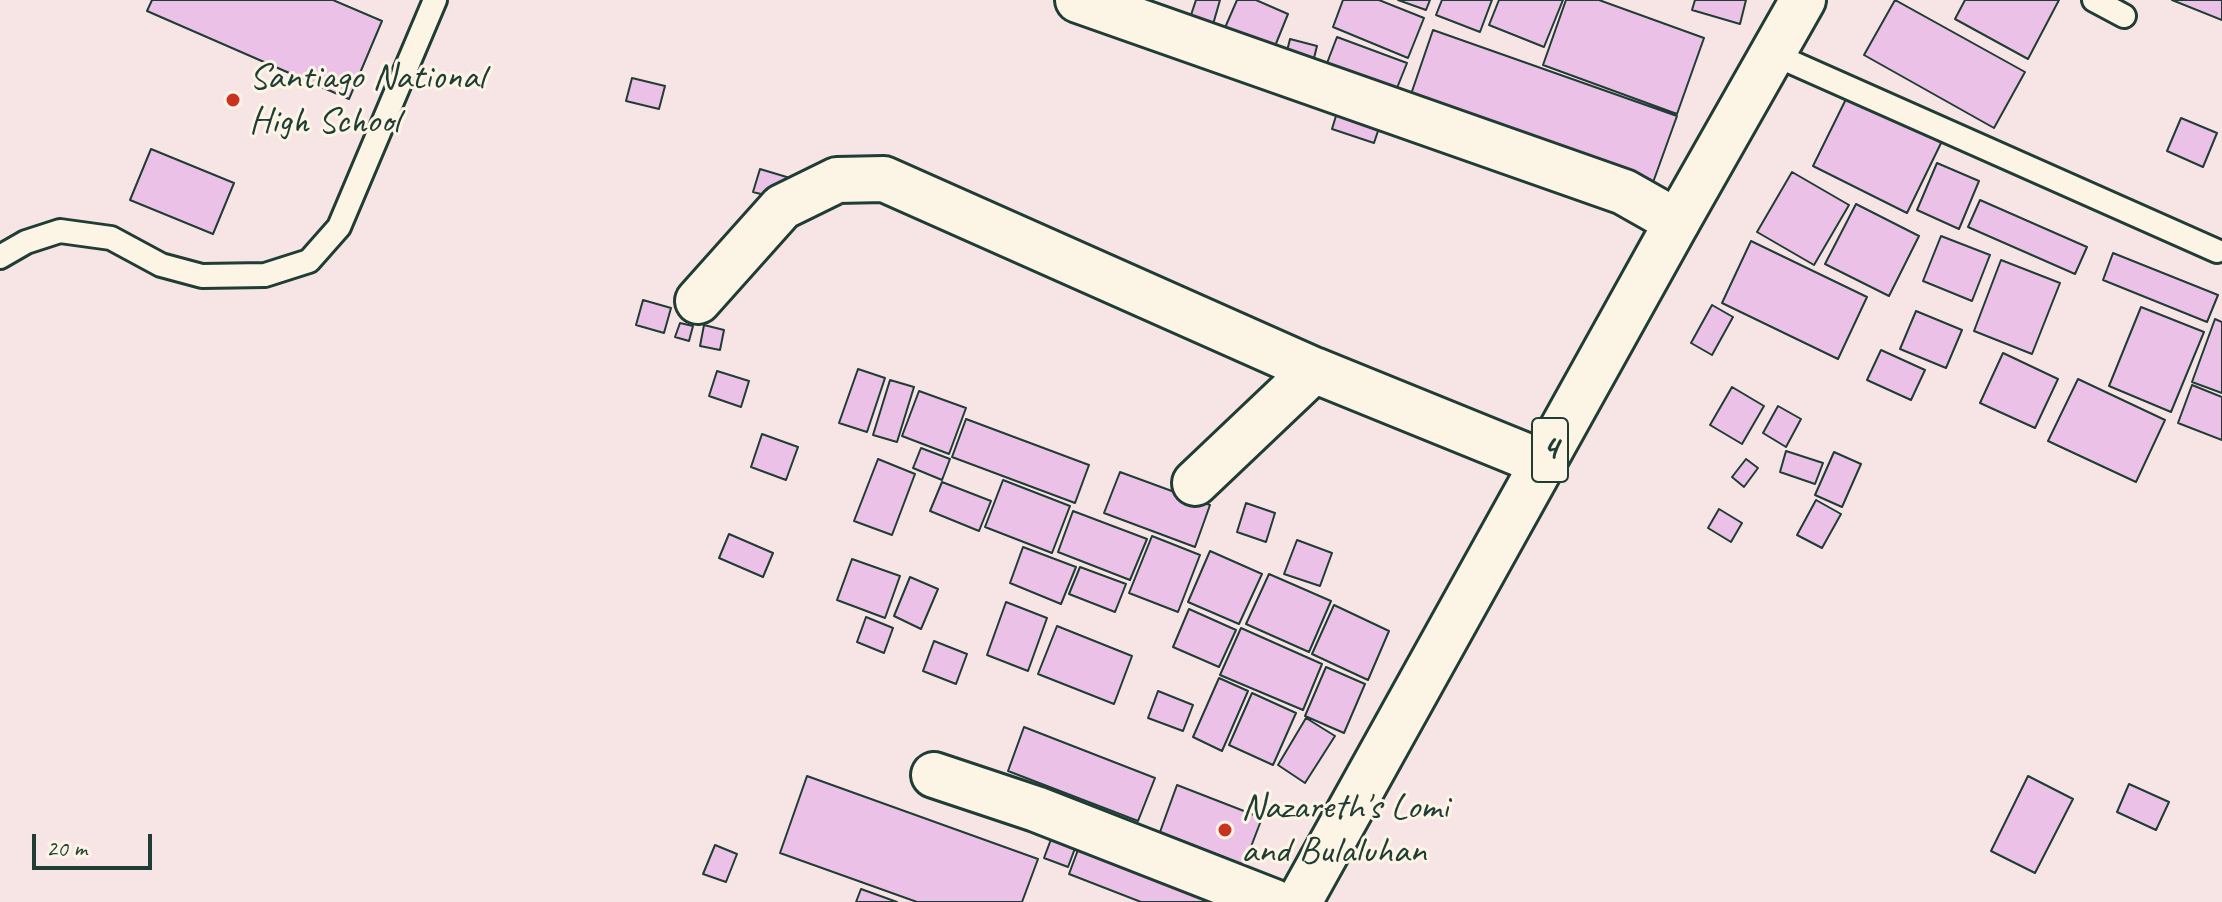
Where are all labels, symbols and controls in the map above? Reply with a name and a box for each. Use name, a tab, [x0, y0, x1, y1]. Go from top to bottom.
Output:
place label: Santiago National High School	[249, 55, 485, 144]
marker: Santiago National High School	[224, 91, 242, 109]
road number: 4	[1532, 418, 1568, 482]
place label: Nazareth's Lomi and Bulaluhan	[1241, 785, 1448, 874]
scale bar	[36, 818, 156, 868]
marker: Nazareth's Lomi and Bulaluhan	[1216, 821, 1234, 839]
text: 20 m	[46, 833, 87, 863]

